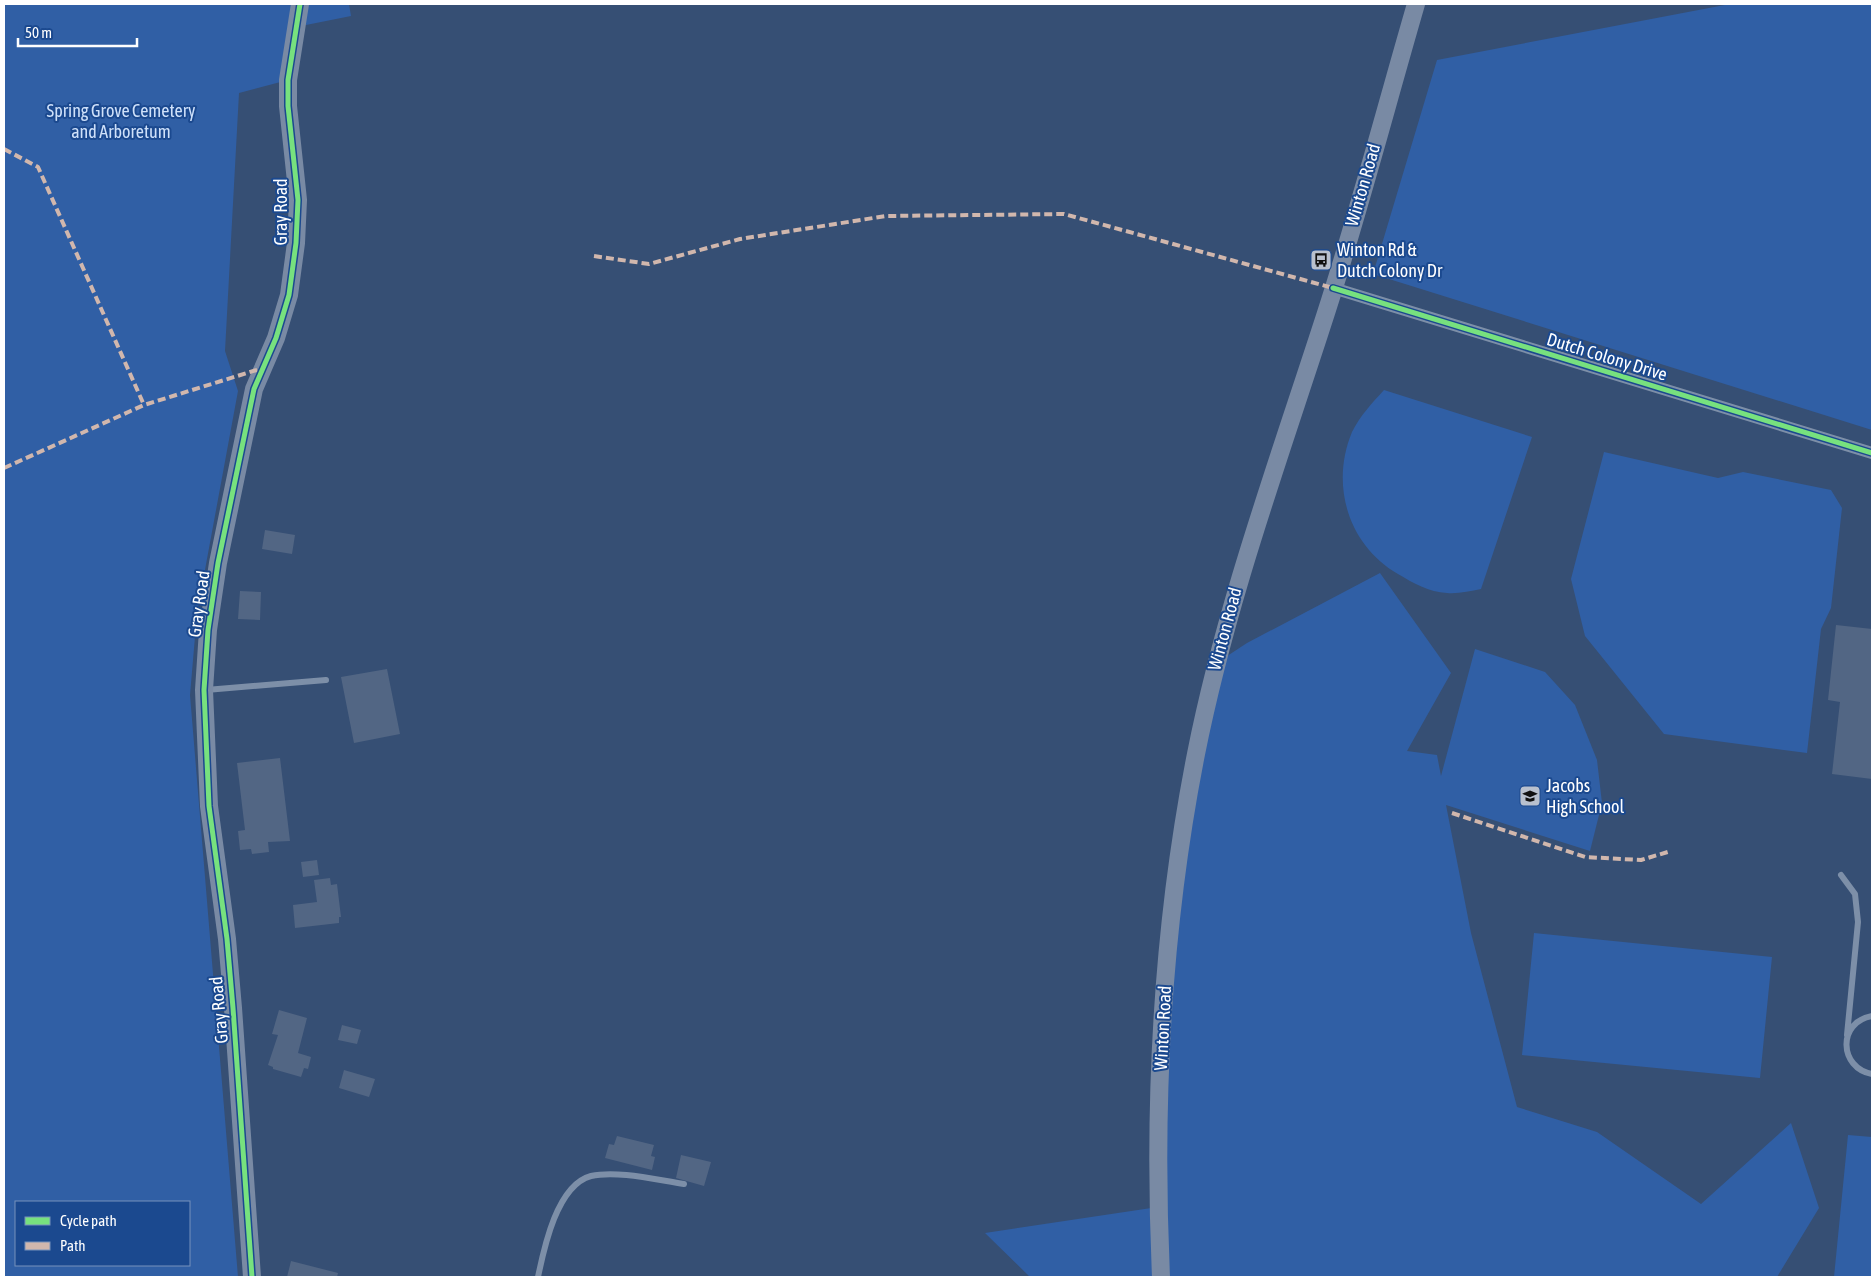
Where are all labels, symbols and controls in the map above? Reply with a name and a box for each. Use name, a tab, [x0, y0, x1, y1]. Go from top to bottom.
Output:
scale bar	[18, 15, 136, 47]
text: 50 m	[25, 24, 52, 41]
park label: Spring Grove Cemetery and Arboretum	[47, 100, 195, 142]
street label: Winton Road	[1341, 141, 1384, 229]
street label: Gray Road	[270, 178, 291, 246]
place label: Winton Rd & Dutch Colony Dr	[1337, 239, 1443, 281]
bus stop icon: Winton Rd & Dutch Colony Dr	[1309, 248, 1333, 272]
street label: Dutch Colony Drive	[1544, 328, 1670, 385]
street label: Gray Road	[183, 569, 214, 639]
street label: Winton Road	[1203, 585, 1246, 673]
place label: Jacobs High School	[1546, 775, 1624, 817]
school or university icon: Jacobs High School	[1518, 784, 1542, 808]
street label: Gray Road	[205, 976, 232, 1044]
street label: Winton Road	[1150, 985, 1175, 1071]
legend	[15, 1201, 190, 1266]
text: Cycle path	[60, 1212, 117, 1229]
text: Path	[60, 1237, 86, 1254]

